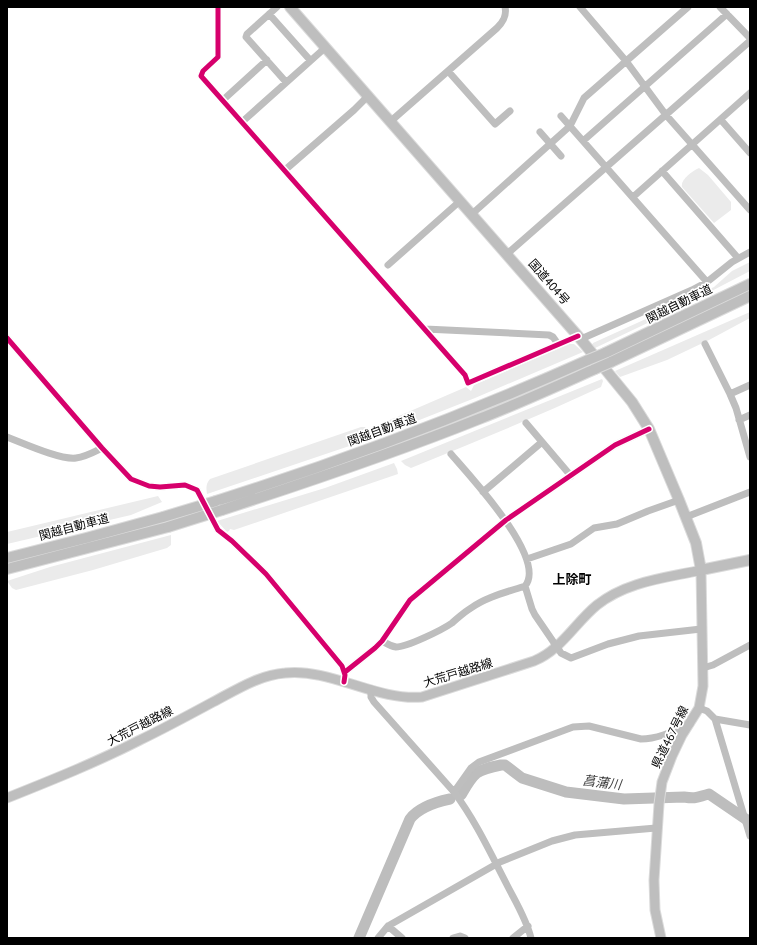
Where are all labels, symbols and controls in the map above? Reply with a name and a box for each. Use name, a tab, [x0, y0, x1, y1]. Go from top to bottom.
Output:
street label: 国道404号	[525, 256, 573, 308]
street label: 関越自動車道	[643, 281, 714, 326]
street label: 関越自動車道	[345, 410, 418, 449]
street label: 関越自動車道	[37, 510, 111, 543]
district label: 上除町	[552, 571, 592, 588]
street label: 大荒戸越路線	[421, 655, 494, 690]
street label: 大荒戸越路線	[104, 703, 175, 749]
street label: 県道467号線	[648, 703, 691, 770]
water label: 菖蒲川	[582, 772, 624, 794]

